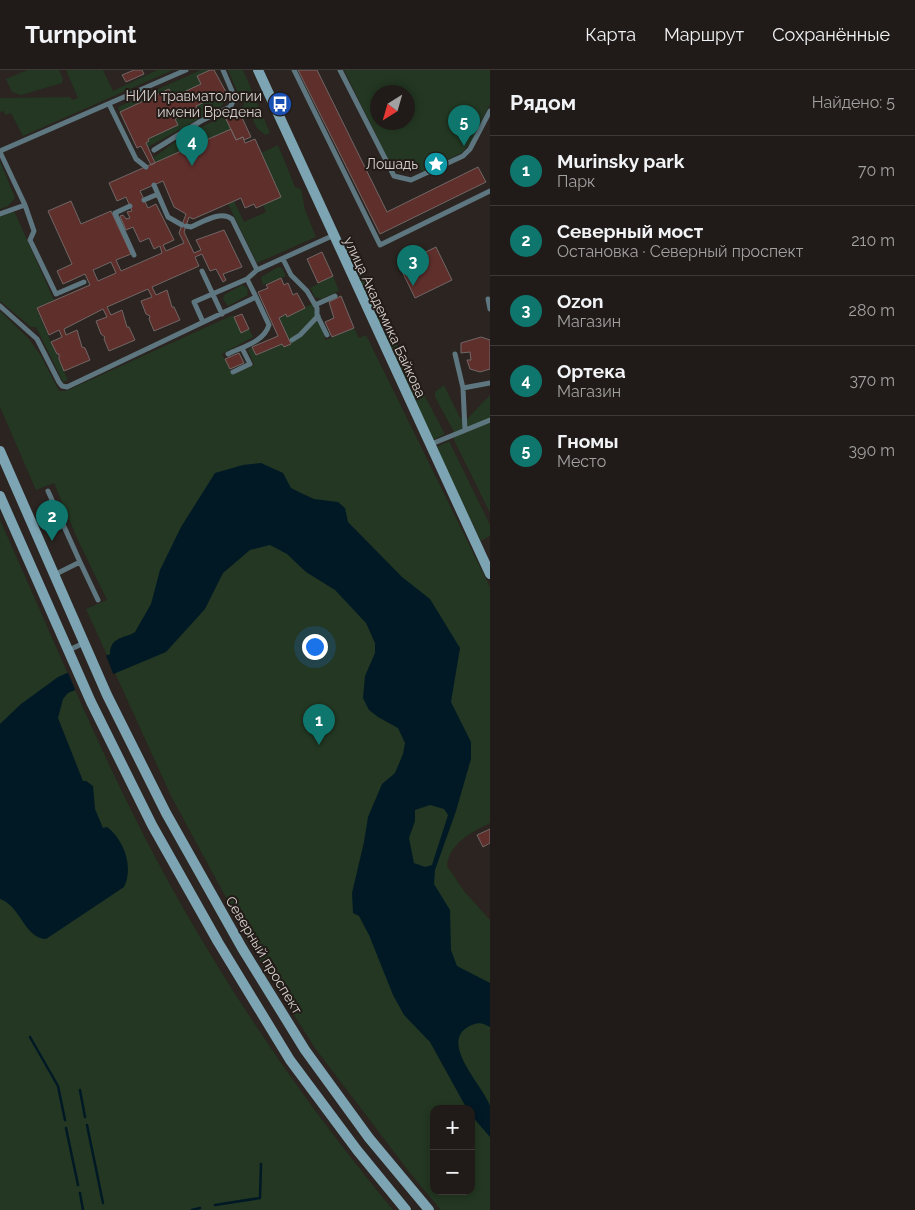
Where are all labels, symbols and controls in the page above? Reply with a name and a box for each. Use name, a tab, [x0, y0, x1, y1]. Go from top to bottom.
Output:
text: Turnpoint	[25, 20, 137, 49]
text: Карта	[585, 24, 636, 45]
text: Маршрут	[664, 24, 744, 45]
text: Сохранённые	[772, 24, 890, 45]
north arrow	[370, 85, 415, 130]
place label: НИИ травматологии имени Вредена	[125, 88, 262, 120]
text: Рядом	[510, 90, 576, 115]
bus stop icon: НИИ травматологии имени Вредена	[267, 91, 293, 117]
text: Найдено: 5	[812, 93, 895, 112]
pin: 5	[448, 105, 480, 146]
pin: 4	[176, 125, 208, 166]
text: Murinsky park	[557, 150, 684, 172]
place icon: Лошадь	[423, 151, 449, 177]
place label: Лошадь	[366, 156, 418, 172]
text: 1	[522, 161, 530, 180]
text: 70 m	[858, 161, 895, 180]
text: Парк	[557, 172, 595, 191]
text: Северный мост	[557, 220, 703, 242]
text: 2	[521, 231, 531, 250]
text: 210 m	[851, 231, 895, 250]
street label: улица Академика Байкова	[341, 234, 429, 400]
text: Остановка · Северный проспект	[557, 242, 803, 261]
pin: 3	[397, 245, 429, 286]
text: Ozon	[557, 290, 604, 312]
text: 3	[522, 301, 530, 320]
text: 280 m	[849, 301, 895, 320]
text: Магазин	[557, 312, 621, 331]
text: Ортека	[557, 360, 626, 382]
text: 4	[521, 371, 531, 390]
text: 370 m	[849, 371, 895, 390]
text: Магазин	[557, 382, 621, 401]
text: Гномы	[557, 430, 618, 452]
text: 5	[522, 441, 530, 460]
text: 390 m	[849, 441, 895, 460]
text: Место	[557, 452, 606, 471]
pin: 2	[36, 500, 68, 541]
your location	[302, 634, 328, 660]
pin: 1	[303, 704, 335, 745]
street label: Северный проспект	[223, 893, 306, 1017]
map controls	[430, 1105, 475, 1195]
button: +	[430, 1105, 475, 1150]
button: −	[430, 1150, 475, 1195]

